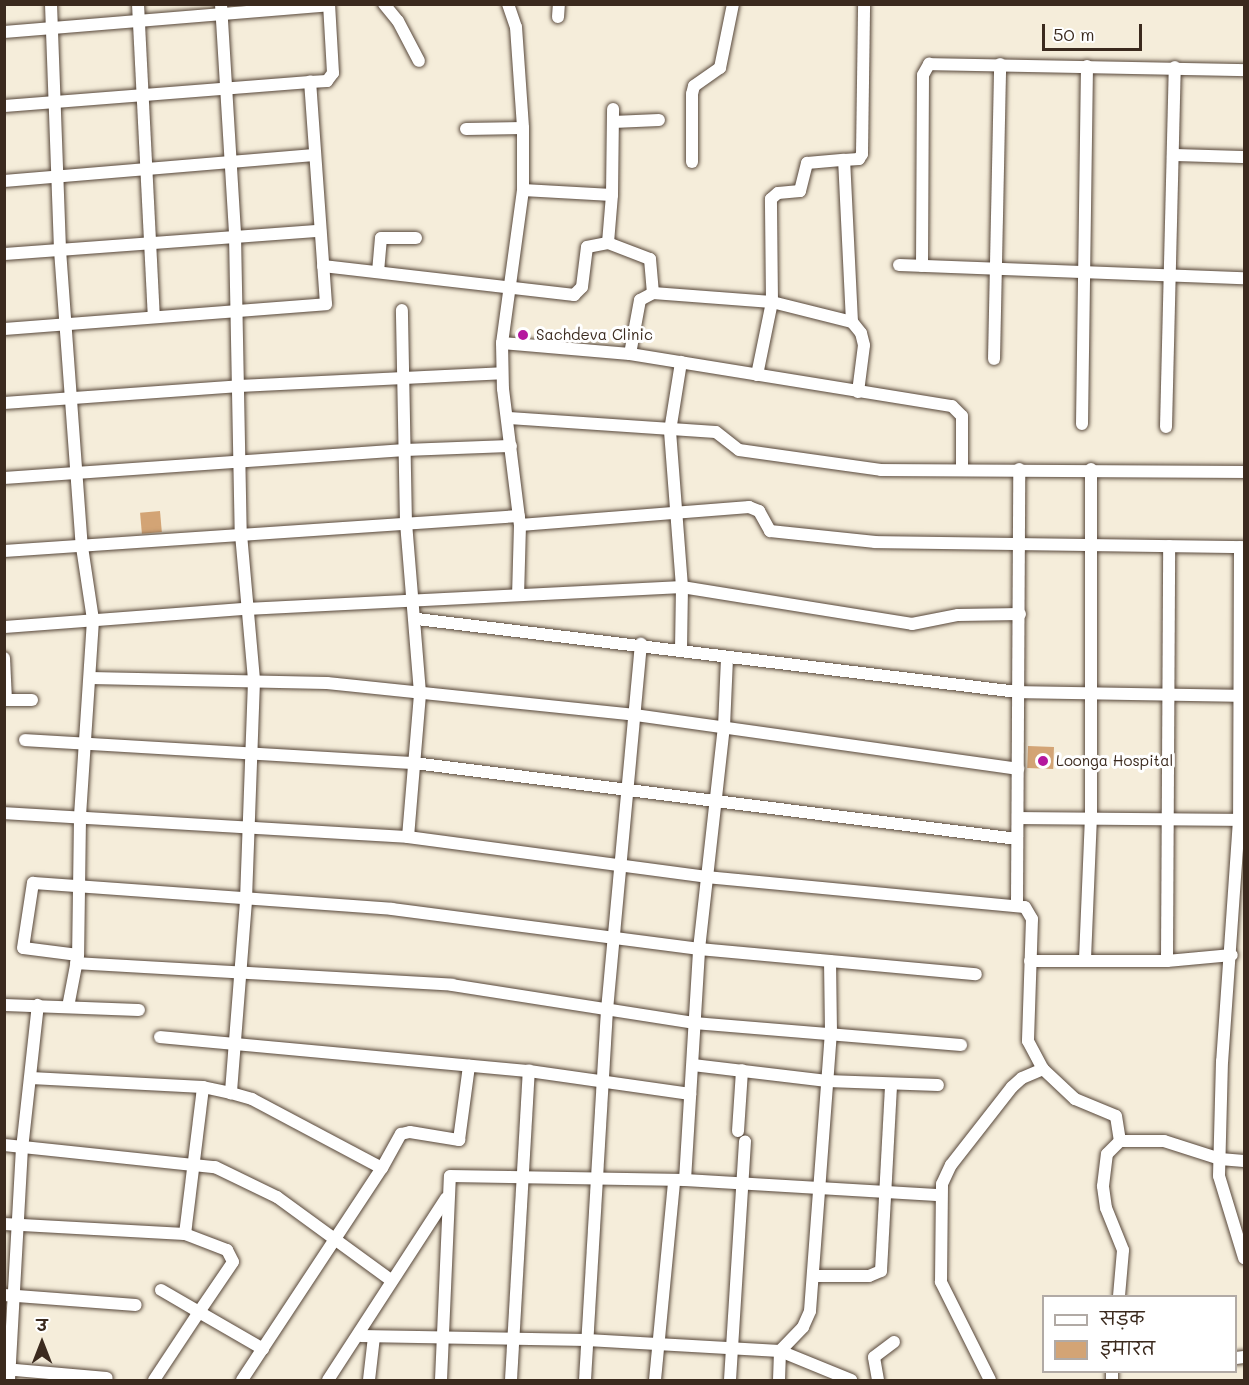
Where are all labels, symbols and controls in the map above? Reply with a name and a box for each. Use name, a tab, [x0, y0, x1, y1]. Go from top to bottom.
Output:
scale bar	[1045, 12, 1146, 50]
text: 50 m	[1053, 22, 1095, 46]
marker: Sachdeva Clinic	[514, 326, 532, 344]
place label: Sachdeva Clinic	[536, 326, 653, 344]
marker: Loonga Hospital	[1034, 752, 1052, 770]
place label: Loonga Hospital	[1056, 752, 1173, 770]
legend	[1042, 1295, 1237, 1373]
text: सड़क	[1100, 1306, 1144, 1330]
north arrow	[12, 1313, 72, 1373]
text: उ	[37, 1314, 47, 1335]
text: इमारत	[1100, 1336, 1155, 1360]

